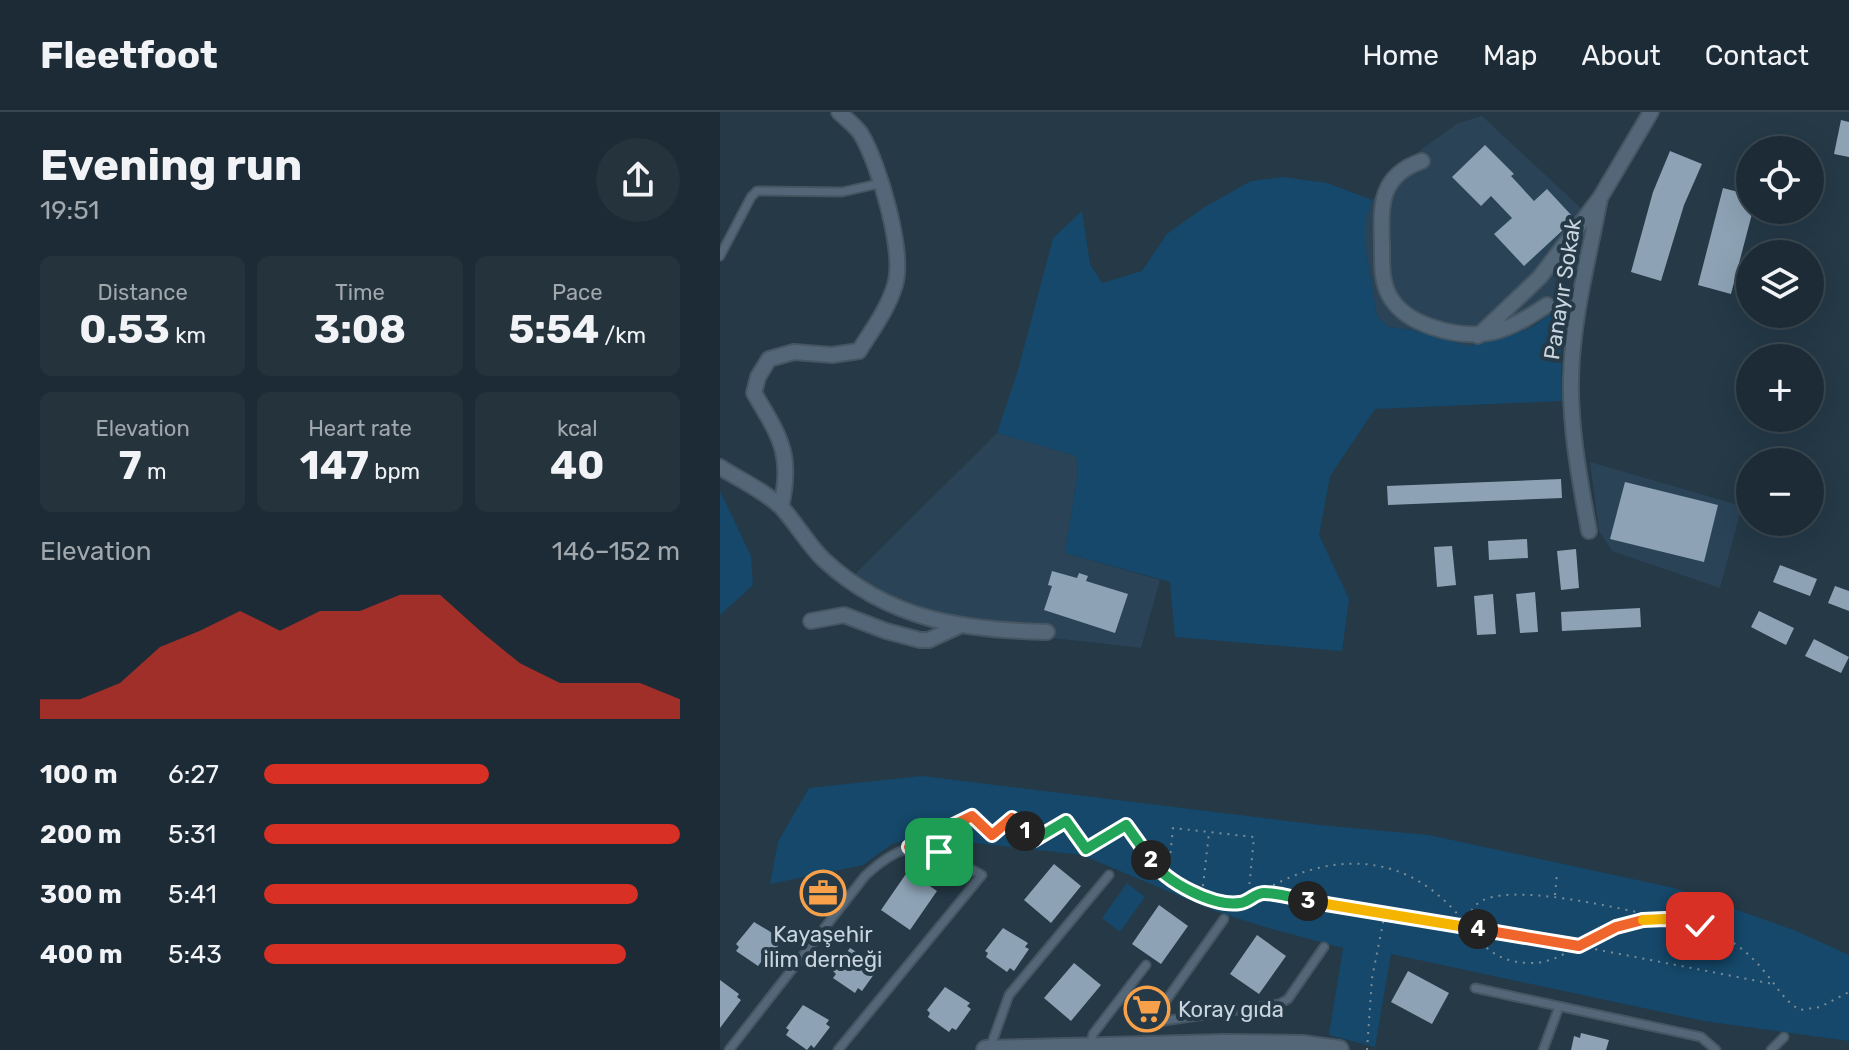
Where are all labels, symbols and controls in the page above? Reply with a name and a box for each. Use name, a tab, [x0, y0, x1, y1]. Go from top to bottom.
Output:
text: Fleetfoot	[40, 32, 218, 78]
text: Home	[1362, 39, 1439, 72]
text: Map	[1483, 39, 1537, 72]
text: About	[1581, 39, 1661, 72]
text: Contact	[1705, 39, 1809, 72]
map controls	[1736, 136, 1824, 536]
button: locate	[1736, 136, 1824, 224]
button: share	[596, 138, 680, 222]
text: Evening run	[40, 139, 302, 191]
text: 19:51	[40, 195, 99, 226]
street label: Panayır Sokak	[1538, 216, 1587, 362]
button: layers	[1736, 240, 1824, 328]
text: Distance	[98, 279, 188, 306]
text: Time	[335, 279, 385, 306]
text: Pace	[552, 279, 603, 306]
text: 0.53	[79, 306, 170, 353]
text: 3:08	[314, 306, 406, 353]
text: 5:54	[509, 306, 599, 353]
text: km	[170, 322, 206, 349]
text: /km	[599, 322, 646, 349]
button: +	[1736, 344, 1824, 432]
text: Elevation	[96, 415, 190, 442]
text: Heart rate	[308, 415, 412, 442]
text: kcal	[557, 415, 598, 442]
text: 7	[119, 442, 142, 489]
text: 147	[300, 442, 369, 489]
text: 40	[550, 442, 605, 489]
button: −	[1736, 448, 1824, 536]
text: m	[142, 458, 167, 485]
text: bpm	[369, 458, 420, 485]
text: Elevation	[40, 536, 151, 567]
text: 146–152 m	[552, 536, 680, 567]
text: 100 m	[40, 759, 118, 790]
text: 6:27	[168, 759, 219, 790]
pin: 1	[1005, 811, 1045, 851]
text: 1	[1020, 817, 1030, 844]
pin	[905, 818, 973, 886]
text: 200 m	[40, 819, 122, 850]
text: 5:31	[168, 819, 216, 850]
icon: arrive	[917, 830, 961, 874]
pin: 2	[1131, 840, 1171, 880]
text: 2	[1144, 846, 1158, 873]
office icon: Kayaşehir ilim derneği	[799, 869, 847, 917]
text: 300 m	[40, 879, 122, 910]
text: 5:41	[168, 879, 217, 910]
pin: 3	[1288, 881, 1328, 921]
text: 3	[1301, 887, 1315, 914]
pin	[1666, 892, 1734, 960]
icon: check	[1678, 904, 1722, 948]
pin: 4	[1458, 909, 1498, 949]
text: 4	[1470, 915, 1486, 942]
place label: Kayaşehir ilim derneği	[764, 921, 882, 973]
text: 400 m	[40, 939, 122, 970]
text: 5:43	[168, 939, 222, 970]
supermarket icon: Koray gıda	[1123, 985, 1171, 1033]
place label: Koray gıda	[1178, 996, 1284, 1023]

